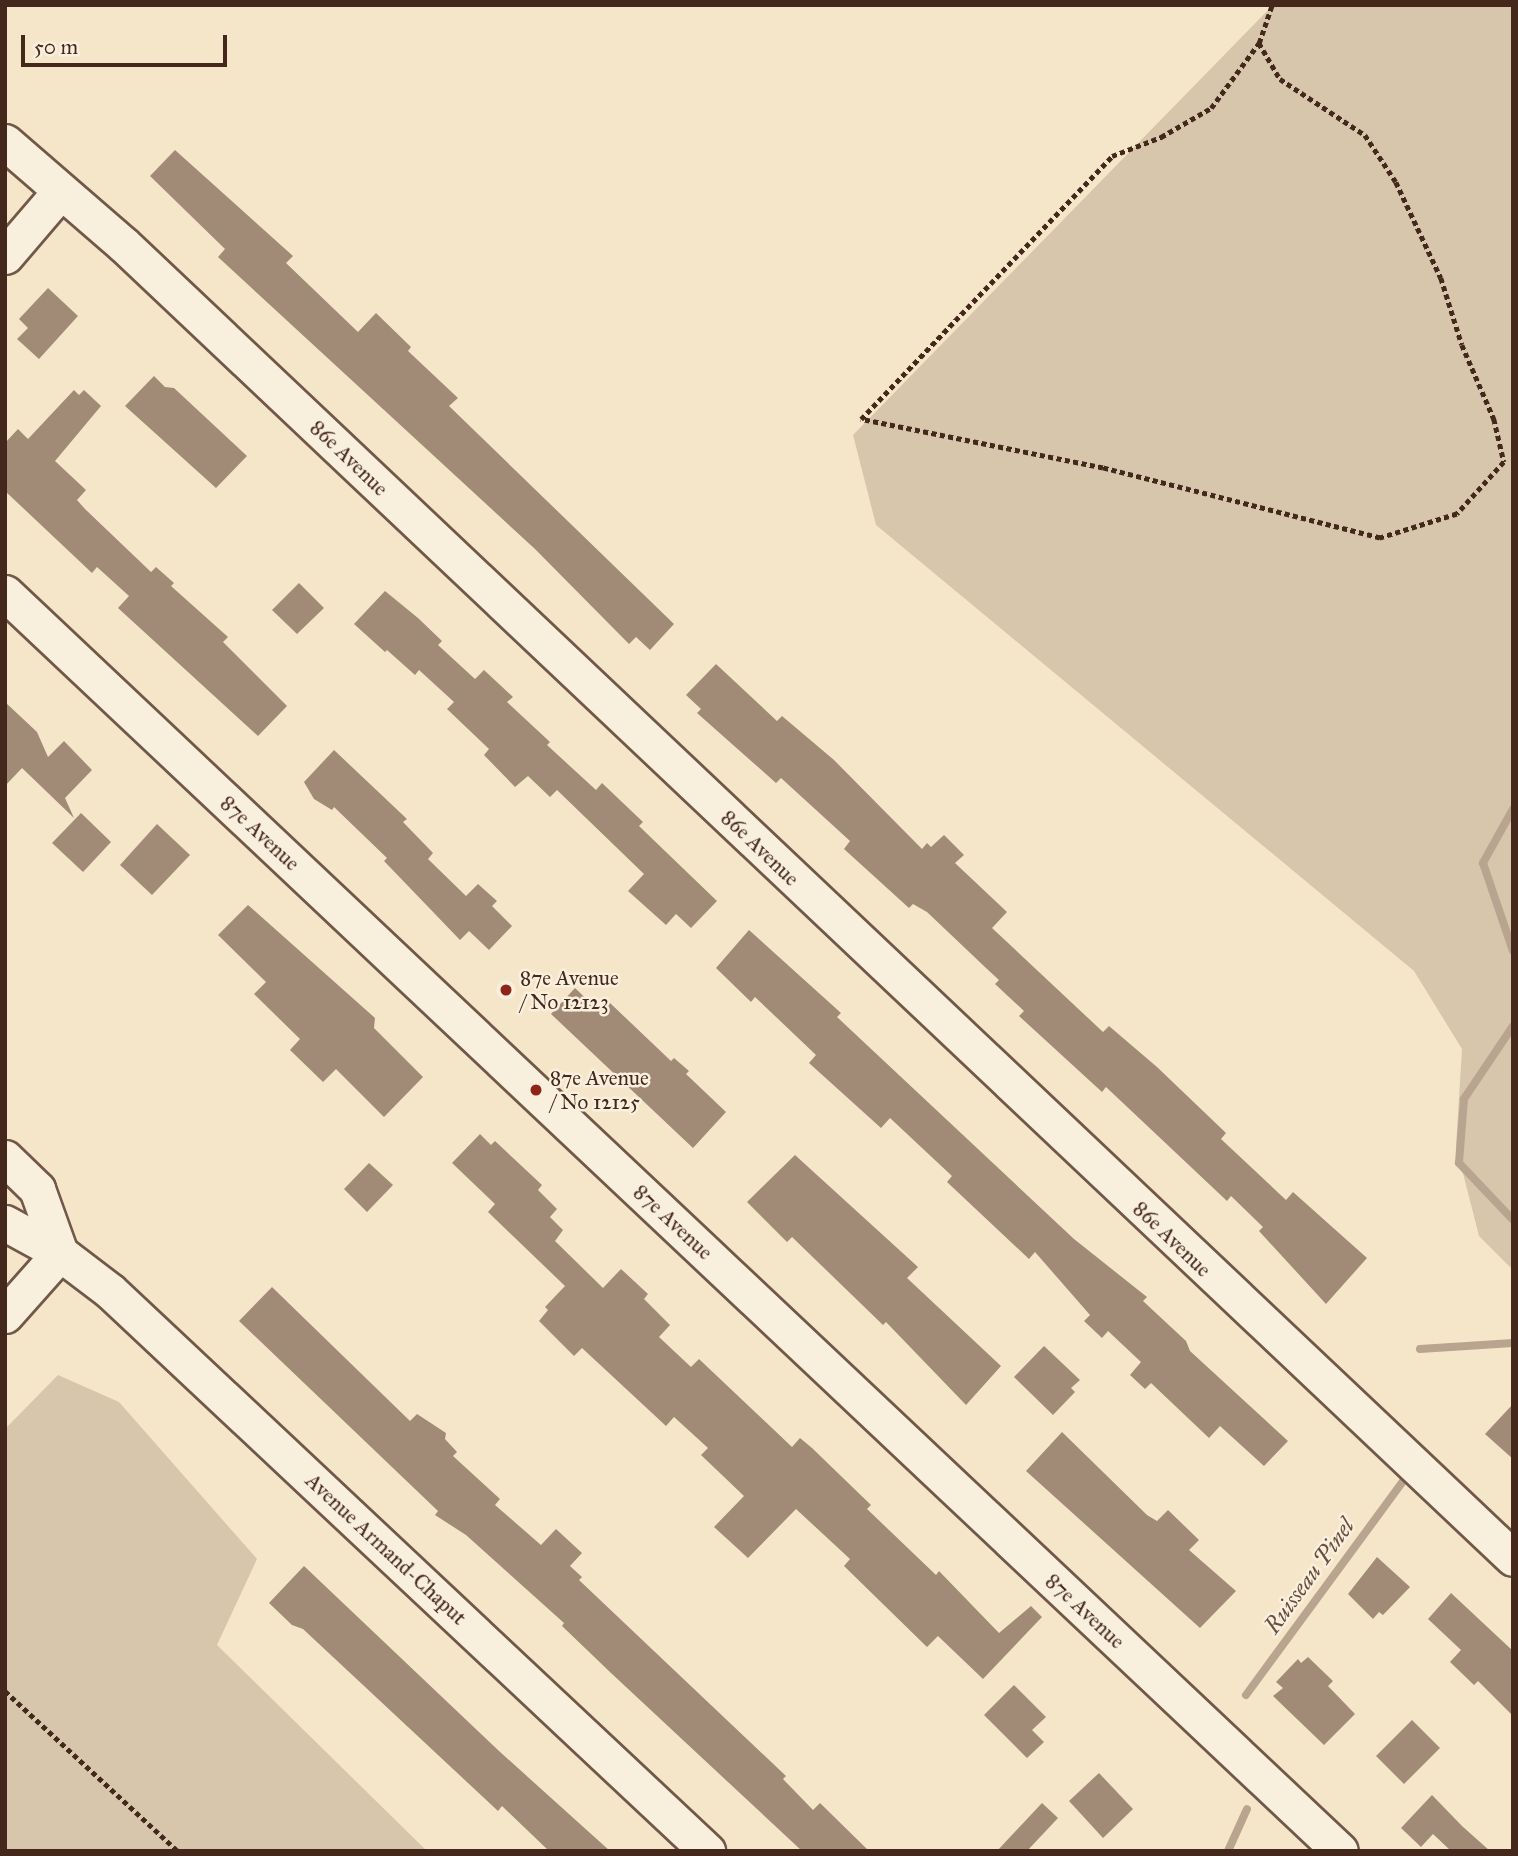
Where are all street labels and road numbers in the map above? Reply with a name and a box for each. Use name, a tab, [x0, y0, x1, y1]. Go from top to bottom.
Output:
street label: 86e Avenue	[305, 415, 393, 501]
street label: 87e Avenue	[215, 790, 305, 876]
street label: 86e Avenue	[716, 805, 804, 891]
street label: 87e Avenue	[628, 1179, 718, 1265]
street label: 86e Avenue	[1128, 1196, 1216, 1282]
street label: Avenue Armand-Chaput	[300, 1468, 472, 1630]
street label: 87e Avenue	[1040, 1568, 1130, 1654]

